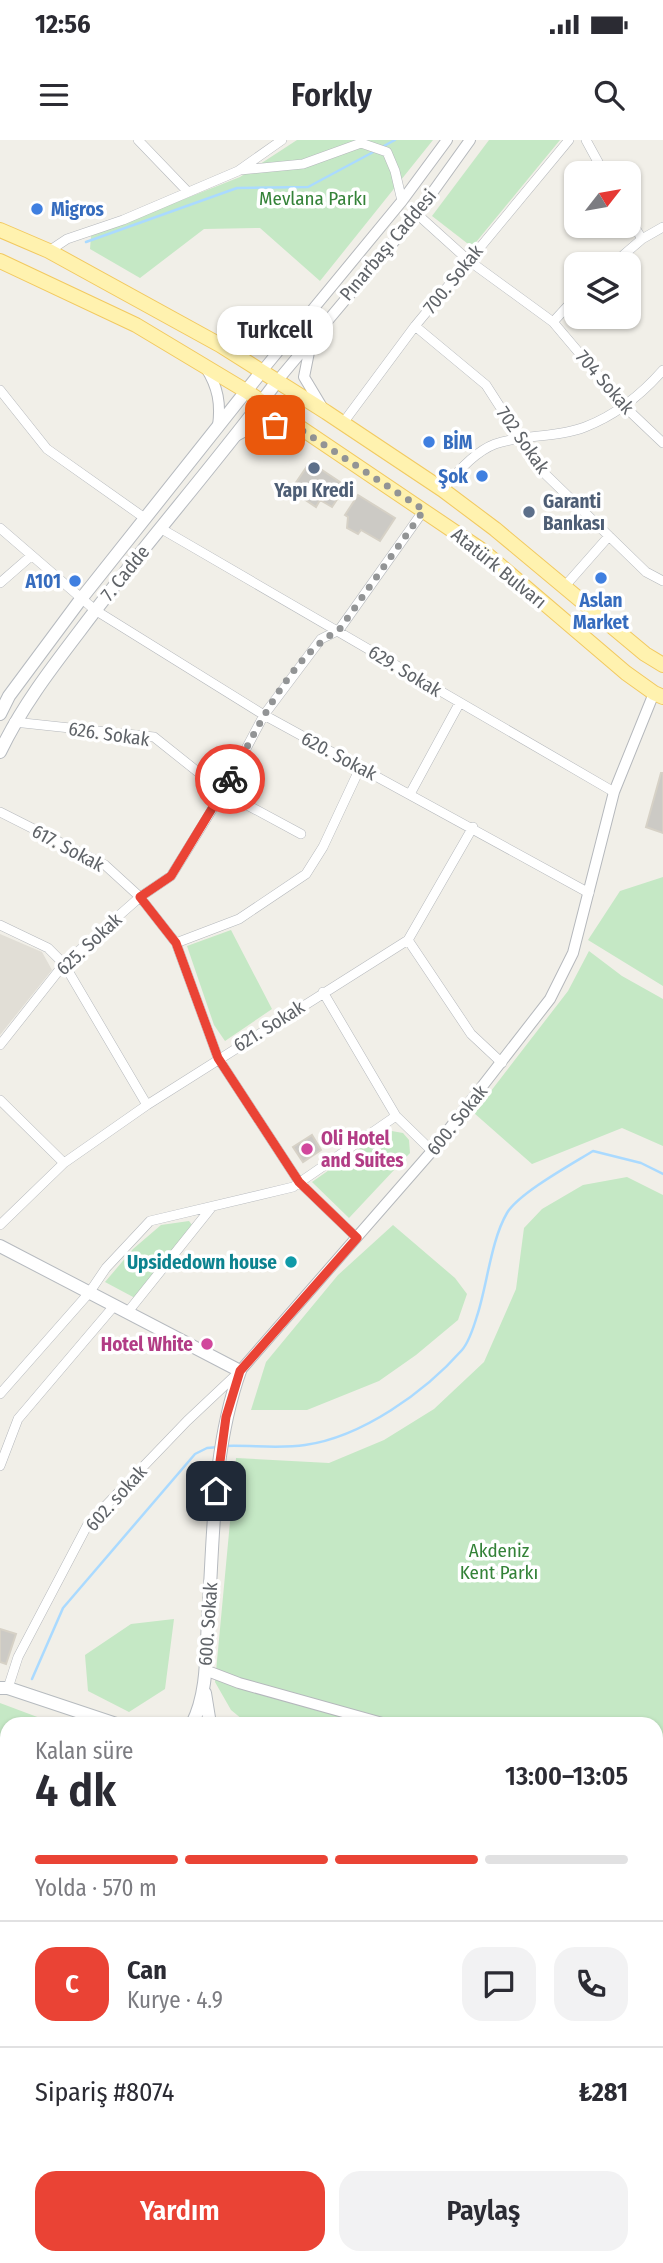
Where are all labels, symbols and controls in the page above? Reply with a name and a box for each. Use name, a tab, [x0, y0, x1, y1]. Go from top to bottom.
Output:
text: 12:56	[35, 9, 91, 40]
icon: menu	[35, 76, 73, 114]
text: Forkly	[291, 76, 372, 114]
icon: search	[590, 76, 628, 114]
north arrow	[564, 161, 640, 238]
map controls	[564, 161, 641, 329]
street label: Pınarbaşı Caddesi	[335, 185, 441, 305]
park label: Mevlana Parkı	[259, 187, 367, 210]
place label: Migros	[51, 198, 105, 221]
marker: Migros	[29, 201, 45, 217]
street label: 700. Sokak	[418, 240, 488, 318]
button: layers	[564, 252, 641, 329]
callout: Turkcell	[217, 306, 333, 355]
text: Turkcell	[237, 316, 313, 344]
street label: 704 Sokak	[571, 345, 639, 419]
pin	[245, 395, 305, 455]
street label: 702 Sokak	[492, 402, 554, 478]
icon: bag	[256, 406, 294, 444]
place label: BİM	[443, 430, 473, 454]
marker: BİM	[421, 434, 437, 450]
marker: Yapı Kredi	[306, 460, 322, 476]
place label: Şok	[438, 465, 468, 489]
marker: Şok	[474, 468, 490, 484]
place label: Yapı Kredi	[273, 479, 354, 502]
place label: Garanti Bankası	[543, 490, 605, 535]
marker: Garanti Bankası	[521, 504, 537, 520]
street label: Atatürk Bulvarı	[447, 523, 551, 613]
street label: 7. Cadde	[96, 541, 154, 605]
place label: A101	[25, 570, 61, 593]
marker: Aslan Market	[593, 570, 609, 586]
marker: A101	[67, 573, 83, 589]
place label: Aslan Market	[573, 589, 629, 634]
street label: 629. Sokak	[364, 640, 446, 702]
street label: 626. Sokak	[67, 717, 151, 751]
street label: 620. Sokak	[297, 727, 381, 786]
courier	[195, 744, 265, 814]
icon: bike	[211, 760, 249, 798]
street label: 617. Sokak	[28, 819, 108, 877]
street label: 625. Sokak	[52, 908, 127, 980]
street label: 621. Sokak	[229, 995, 309, 1057]
street label: 600. Sokak	[422, 1080, 492, 1160]
place label: Oli Hotel and Suites	[321, 1127, 404, 1172]
marker: Oli Hotel and Suites	[299, 1141, 315, 1157]
place label: Upsidedown house	[127, 1251, 277, 1274]
marker: Upsidedown house	[283, 1254, 299, 1270]
place label: Hotel White	[101, 1333, 193, 1356]
marker: Hotel White	[199, 1336, 215, 1352]
street label: 602. sokak	[80, 1460, 152, 1536]
pin	[186, 1461, 246, 1521]
icon: home	[197, 1472, 235, 1510]
park label: Akdeniz Kent Parkı	[460, 1539, 538, 1584]
street label: 600. Sokak	[194, 1581, 222, 1667]
text: Kalan süre	[35, 1737, 133, 1765]
text: 13:00–13:05	[505, 1761, 628, 1792]
text: 4 dk	[35, 1763, 116, 1818]
text: Yolda · 570 m	[35, 1874, 157, 1902]
button: chat	[462, 1947, 536, 2021]
button: phone	[554, 1947, 628, 2021]
text: Can	[127, 1955, 167, 1986]
text: C	[65, 1969, 79, 2000]
text: Kurye · 4.9	[127, 1986, 223, 2014]
text: Sipariş #8074	[35, 2077, 174, 2108]
text: ₺281	[579, 2077, 628, 2108]
button: Yardım	[35, 2171, 325, 2251]
button: Paylaş	[339, 2171, 628, 2251]

